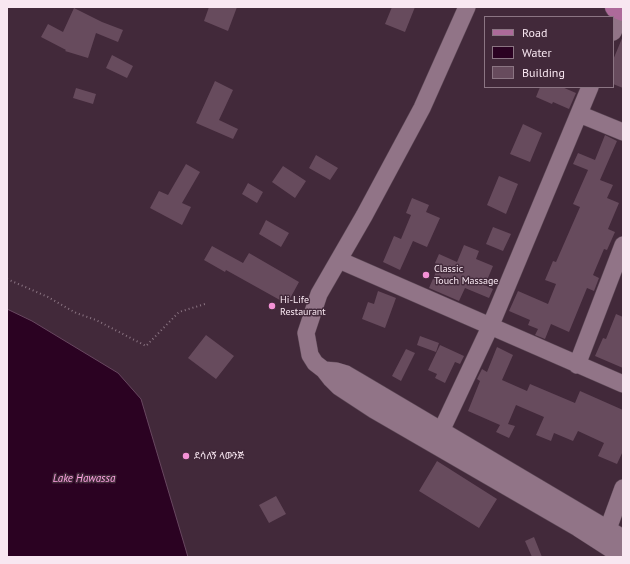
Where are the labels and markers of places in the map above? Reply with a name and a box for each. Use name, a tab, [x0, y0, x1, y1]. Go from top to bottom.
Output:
place label: Classic Touch Massage	[434, 263, 498, 286]
marker: Classic Touch Massage	[421, 270, 431, 280]
place label: Hi-Life Restaurant	[280, 294, 326, 318]
marker: Hi-Life Restaurant	[267, 301, 277, 311]
place label: ደሳለኝ ላውንጅ	[194, 450, 244, 462]
marker: ደሳለኝ ላውንጅ	[181, 451, 191, 461]

